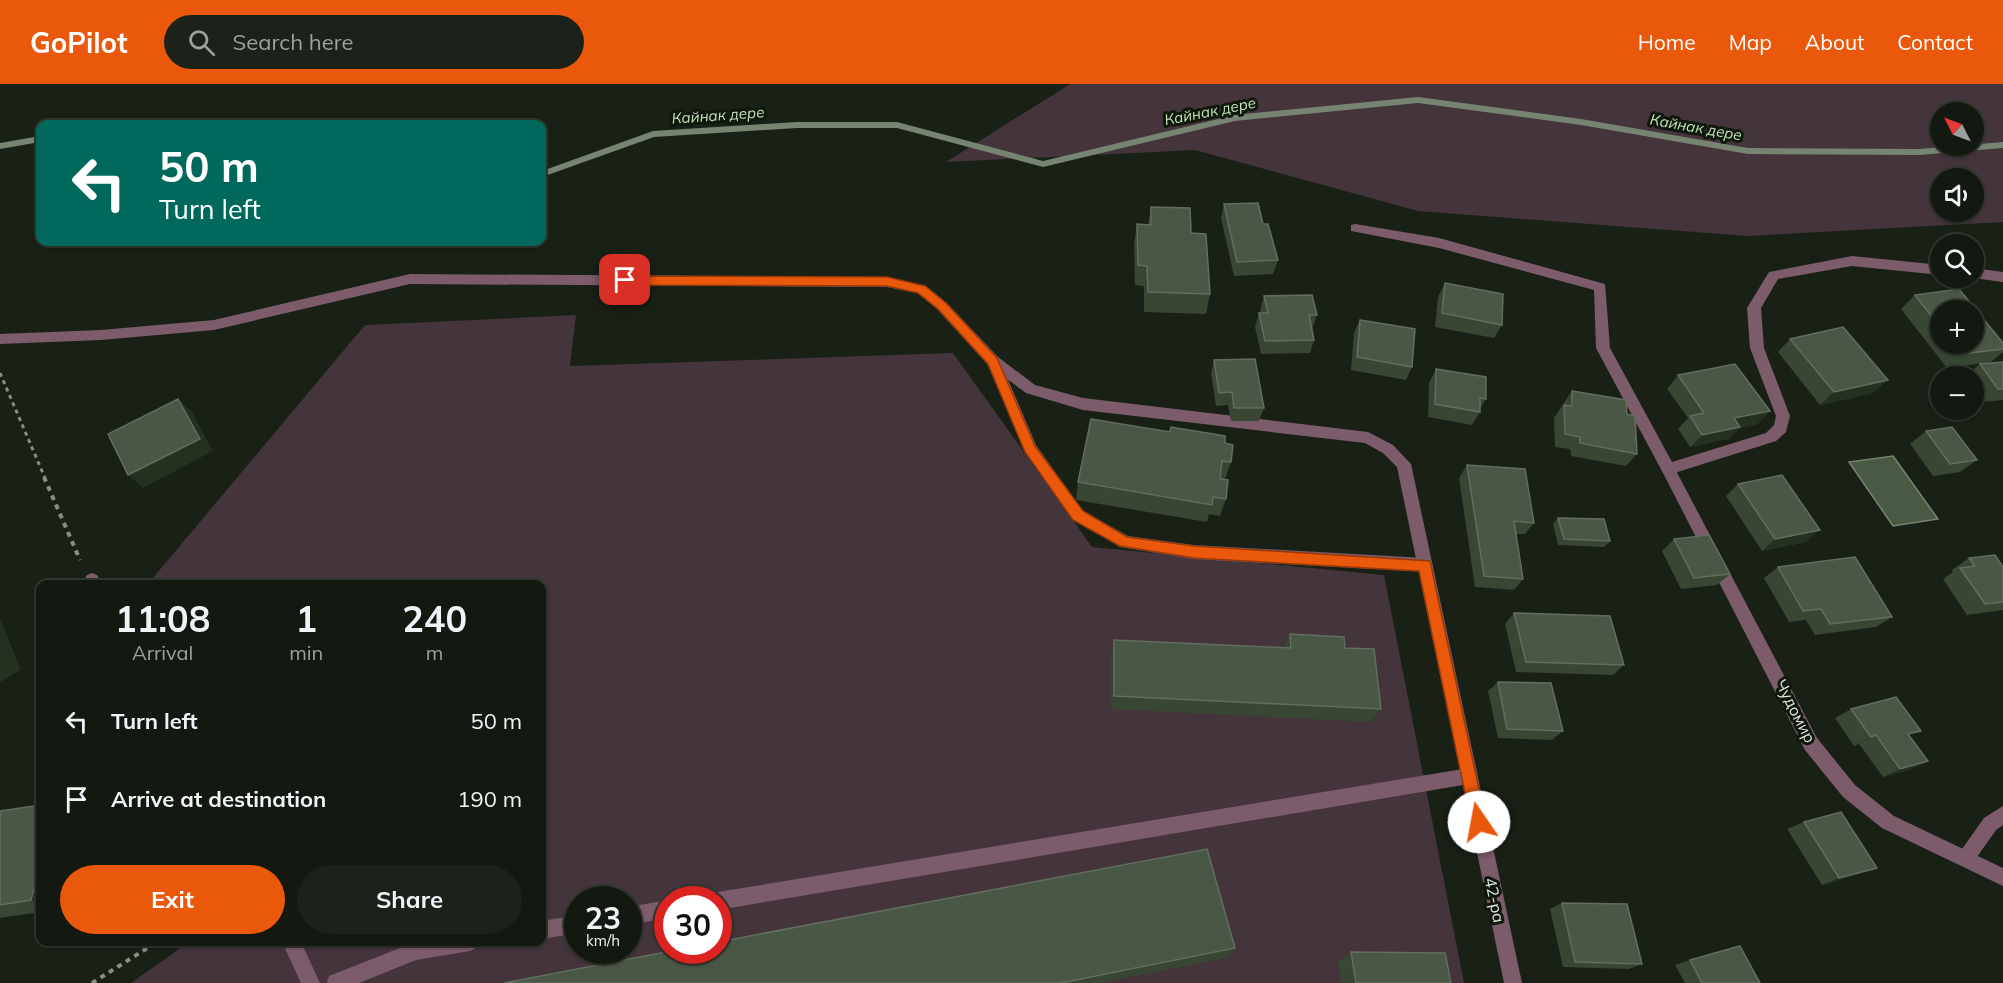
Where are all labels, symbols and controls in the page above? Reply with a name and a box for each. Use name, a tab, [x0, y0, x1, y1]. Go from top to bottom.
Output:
search box	[164, 15, 584, 69]
text: GoPilot	[30, 25, 128, 60]
icon: search	[185, 26, 218, 59]
text: Search here	[233, 28, 354, 56]
text: Home	[1638, 29, 1696, 55]
text: Map	[1729, 29, 1772, 55]
text: About	[1805, 29, 1864, 55]
text: Contact	[1897, 29, 1973, 55]
water label: Кайнак дере	[1163, 93, 1257, 129]
water label: Кайнак дере	[671, 102, 765, 128]
north arrow	[1930, 102, 1984, 156]
map controls	[1930, 102, 1984, 420]
water label: Кайнак дере	[1649, 110, 1743, 144]
text: 50 m	[159, 140, 259, 193]
icon: left	[60, 144, 138, 222]
button: sound	[1930, 168, 1984, 222]
text: Turn left	[159, 192, 261, 226]
button: search	[1930, 234, 1984, 288]
pin	[599, 254, 650, 305]
icon: arrive	[608, 263, 641, 296]
button: +	[1930, 300, 1984, 354]
button: −	[1930, 366, 1984, 420]
text: 11:08	[115, 596, 210, 641]
text: 1	[295, 596, 317, 641]
text: 240	[402, 596, 467, 641]
text: Arrival	[132, 640, 193, 665]
text: min	[289, 640, 323, 665]
text: m	[426, 640, 443, 665]
street label: Чудомир	[1772, 676, 1820, 746]
icon: left	[60, 705, 93, 738]
text: Turn left	[111, 707, 198, 735]
text: 50 m	[471, 707, 522, 735]
icon: arrive	[60, 783, 93, 816]
text: Arrive at destination	[111, 785, 326, 813]
text: 190 m	[457, 785, 522, 813]
position arrow	[1447, 790, 1511, 854]
button: Exit	[60, 865, 285, 934]
button: Share	[297, 865, 522, 934]
street label: 42-ра	[1480, 876, 1510, 924]
speed limit sign: 30	[654, 886, 732, 964]
text: 23	[585, 899, 621, 937]
text: km/h	[586, 931, 620, 950]

